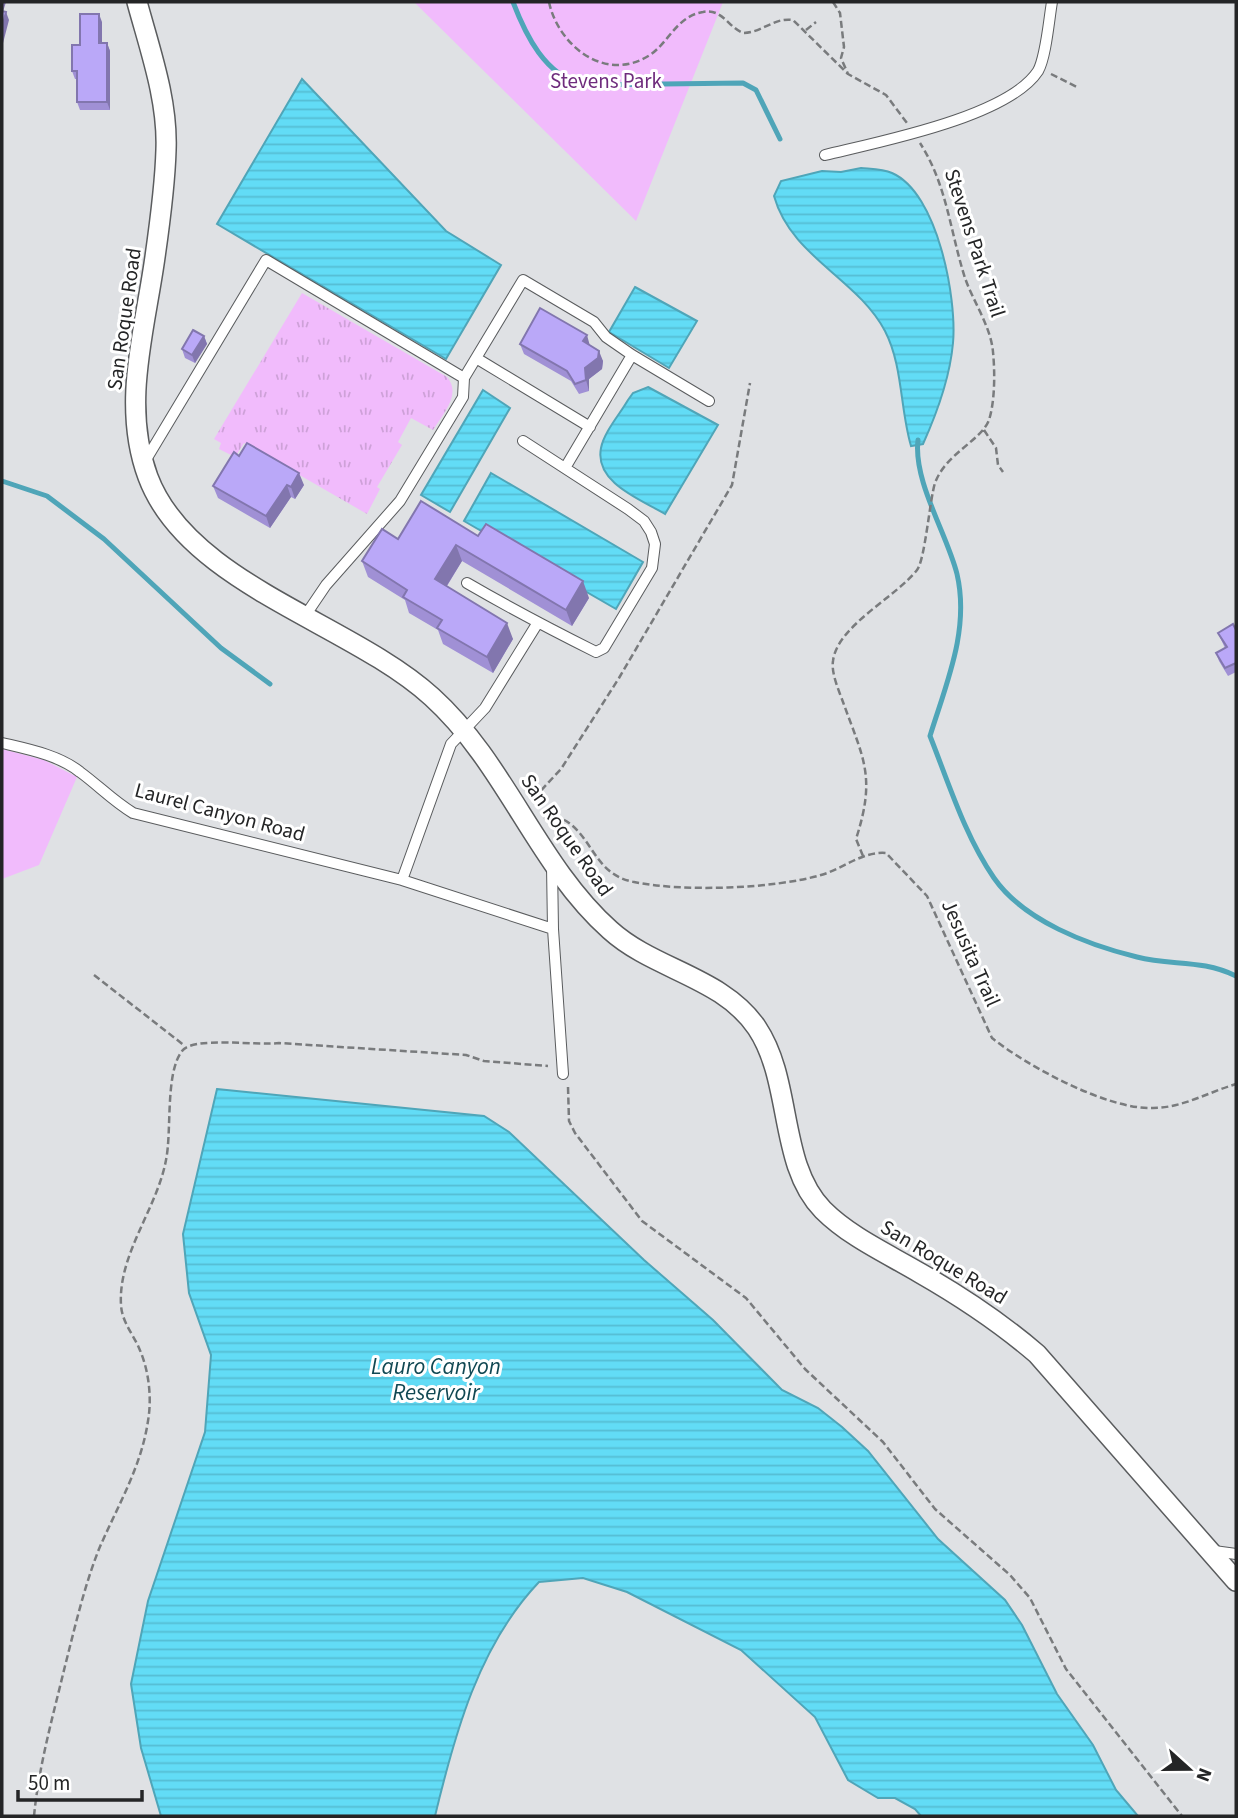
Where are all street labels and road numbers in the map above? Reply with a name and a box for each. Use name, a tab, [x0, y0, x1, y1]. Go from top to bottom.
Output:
street label: Stevens Park Trail	[937, 165, 1013, 321]
street label: San Roque Road	[99, 246, 149, 392]
street label: San Roque Road	[514, 768, 620, 902]
street label: Laurel Canyon Road	[132, 775, 308, 849]
street label: Jesusita Trail	[934, 895, 1008, 1011]
street label: San Roque Road	[875, 1212, 1013, 1312]

